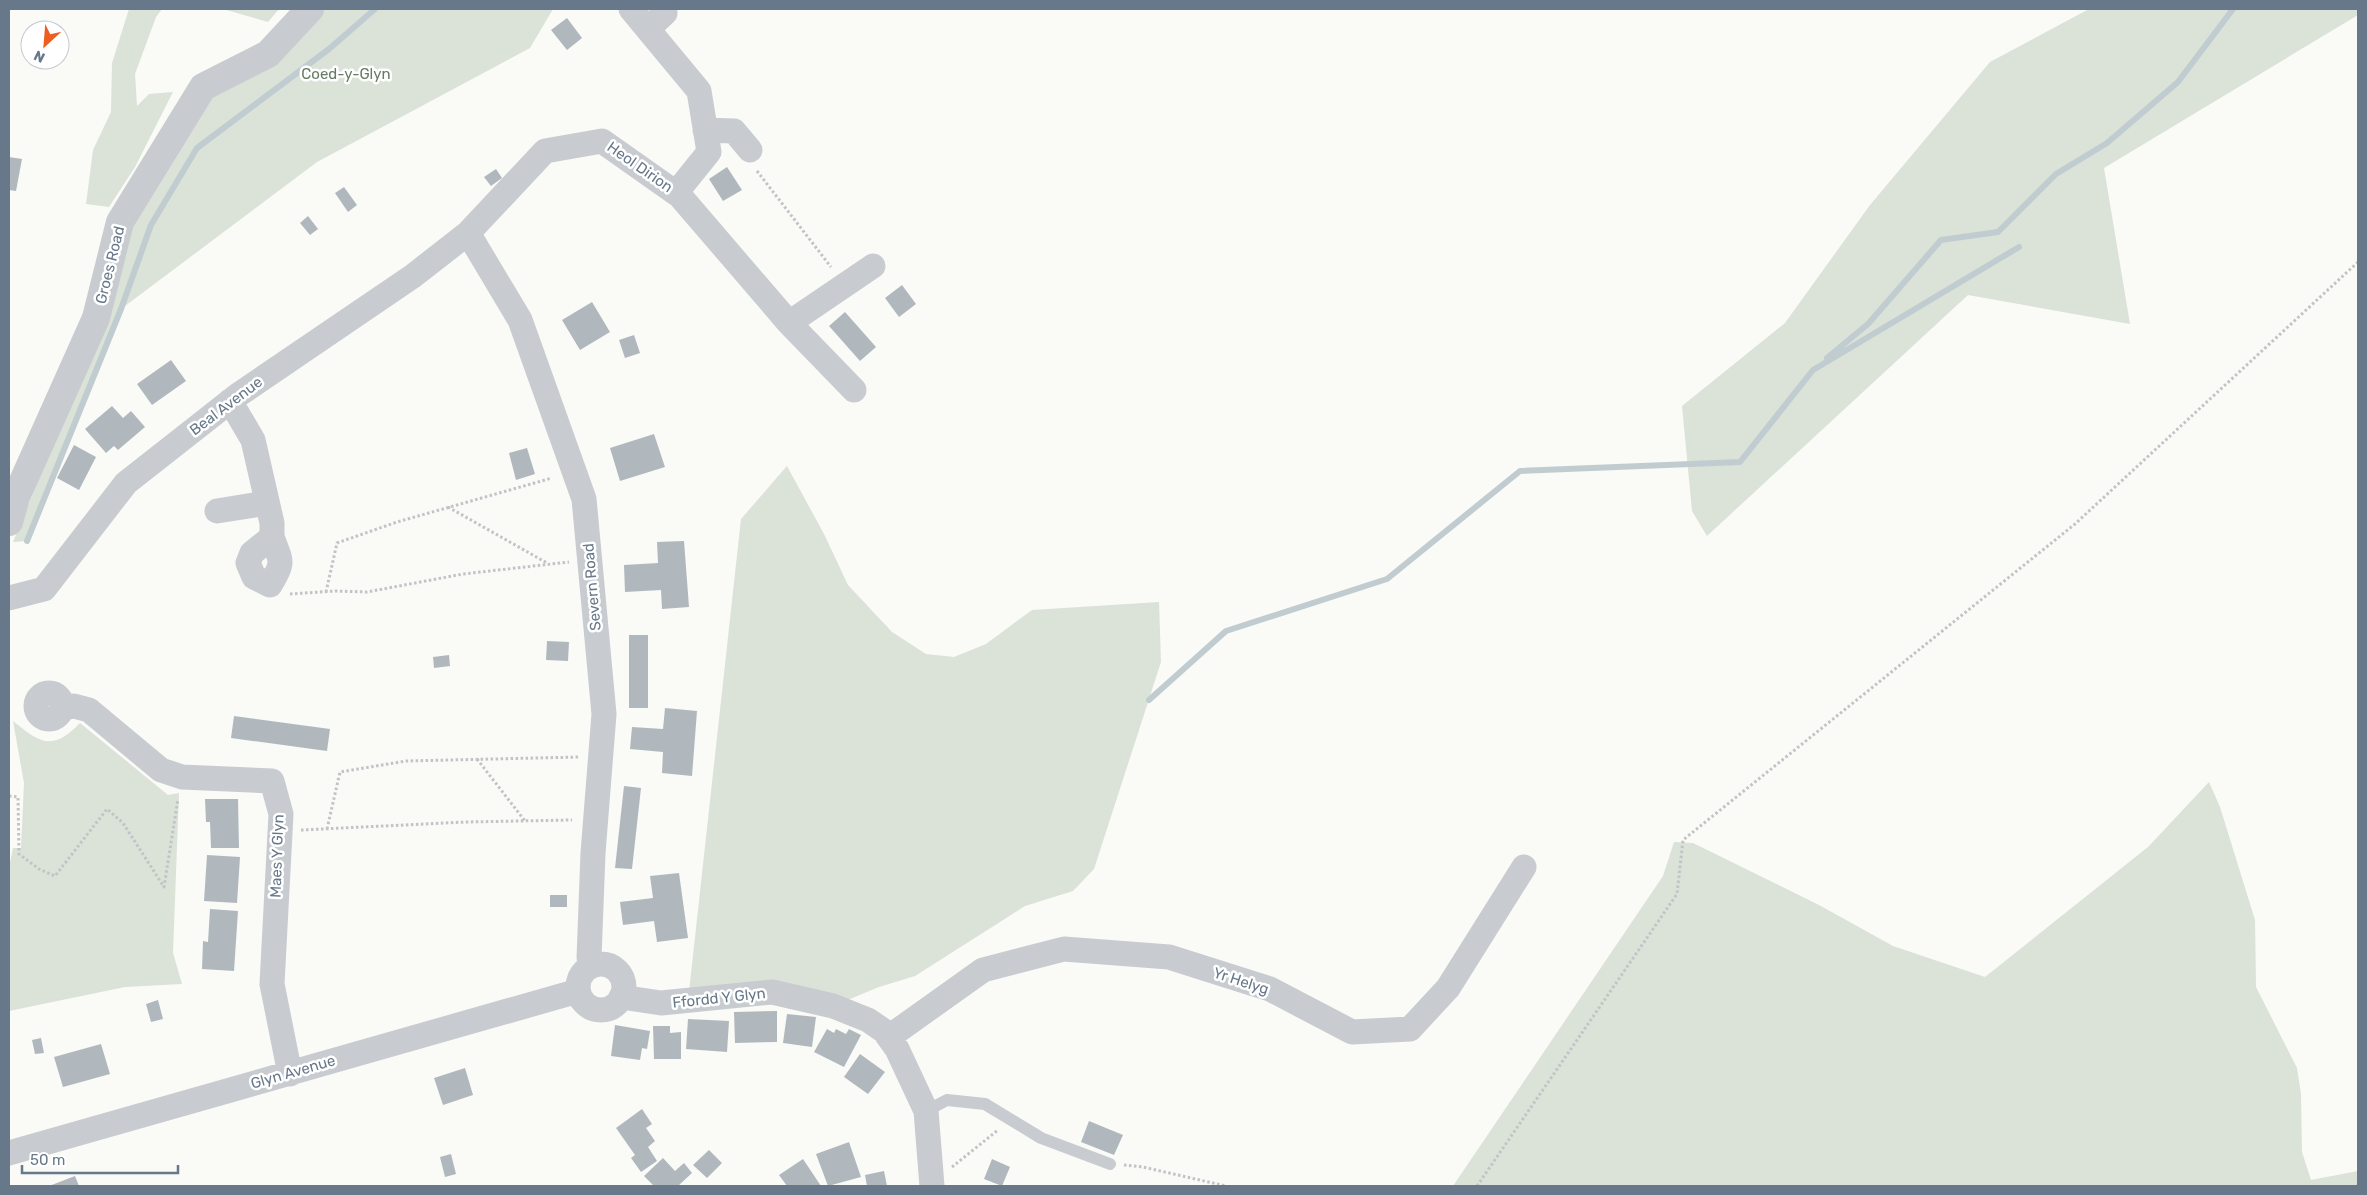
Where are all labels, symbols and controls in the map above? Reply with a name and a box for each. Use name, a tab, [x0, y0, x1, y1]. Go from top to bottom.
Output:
north arrow	[20, 20, 70, 70]
text: N	[31, 46, 48, 66]
park label: Coed-y-Glyn	[301, 65, 391, 83]
street label: Heol Dirion	[604, 138, 676, 196]
street label: Groes Road	[92, 224, 128, 306]
street label: Beal Avenue	[186, 373, 266, 439]
street label: Severn Road	[579, 542, 605, 632]
street label: Maes Y Glyn	[267, 814, 287, 898]
street label: Yr Helyg	[1211, 964, 1271, 998]
street label: Ffordd Y Glyn	[672, 984, 766, 1012]
street label: Glyn Avenue	[249, 1051, 337, 1093]
scale bar	[22, 1142, 179, 1174]
text: 50 m	[30, 1151, 65, 1169]

